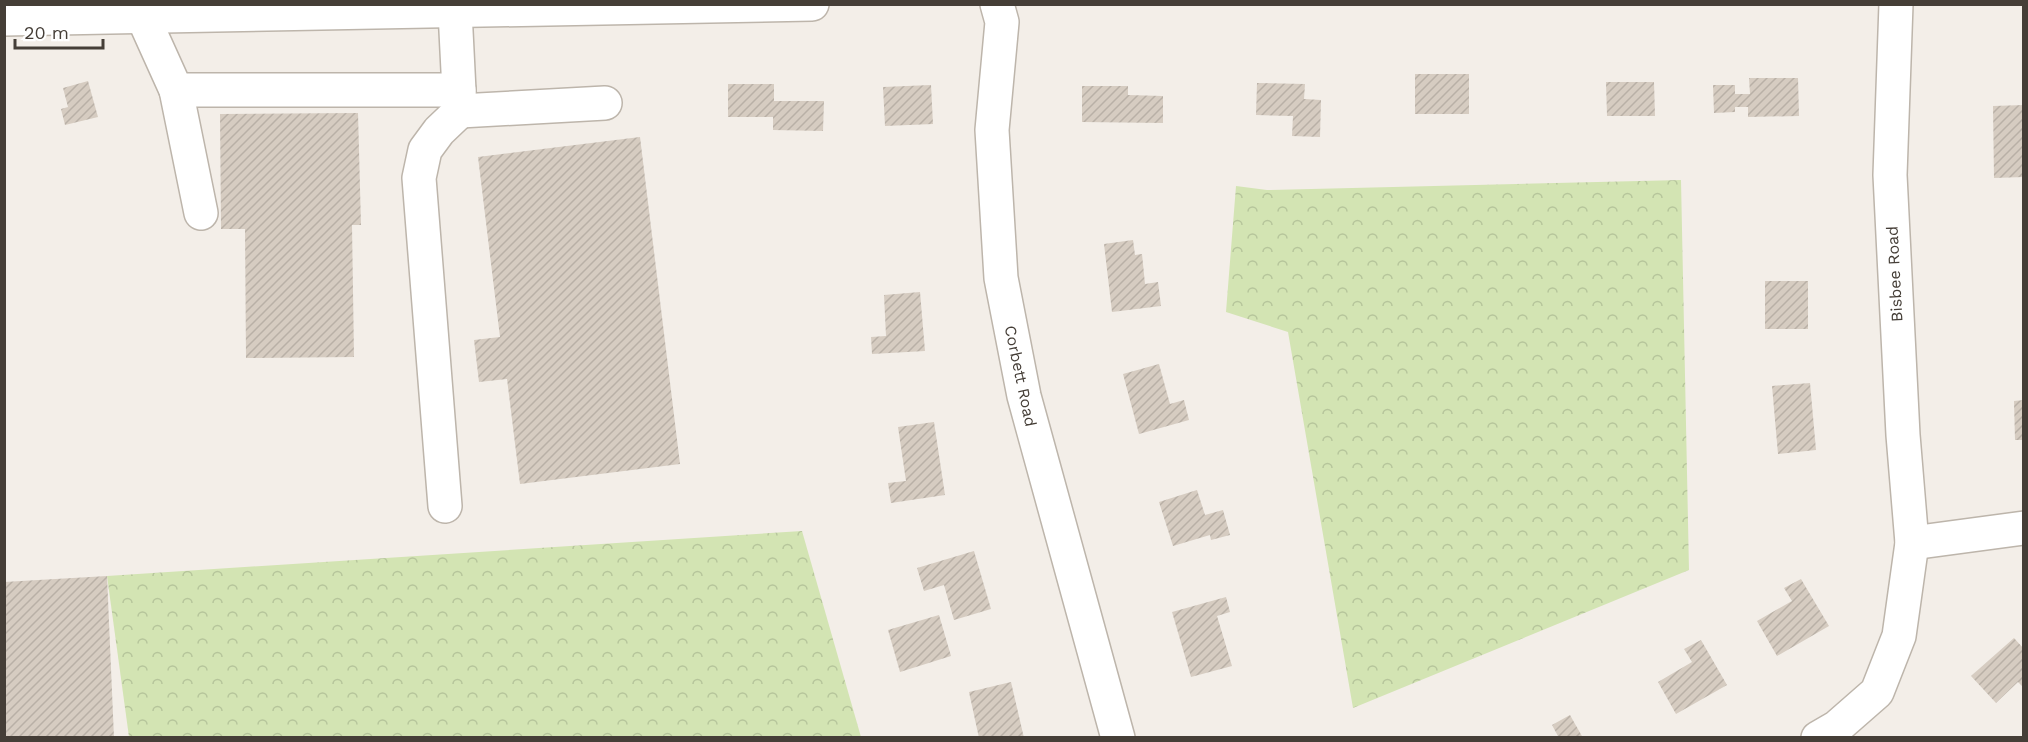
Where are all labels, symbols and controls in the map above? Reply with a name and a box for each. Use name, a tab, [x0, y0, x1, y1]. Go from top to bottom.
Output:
scale bar	[15, 12, 104, 50]
text: 20 m	[24, 22, 69, 43]
street label: Bisbee Road	[1882, 225, 1907, 322]
street label: Corbett Road	[1001, 324, 1041, 428]

